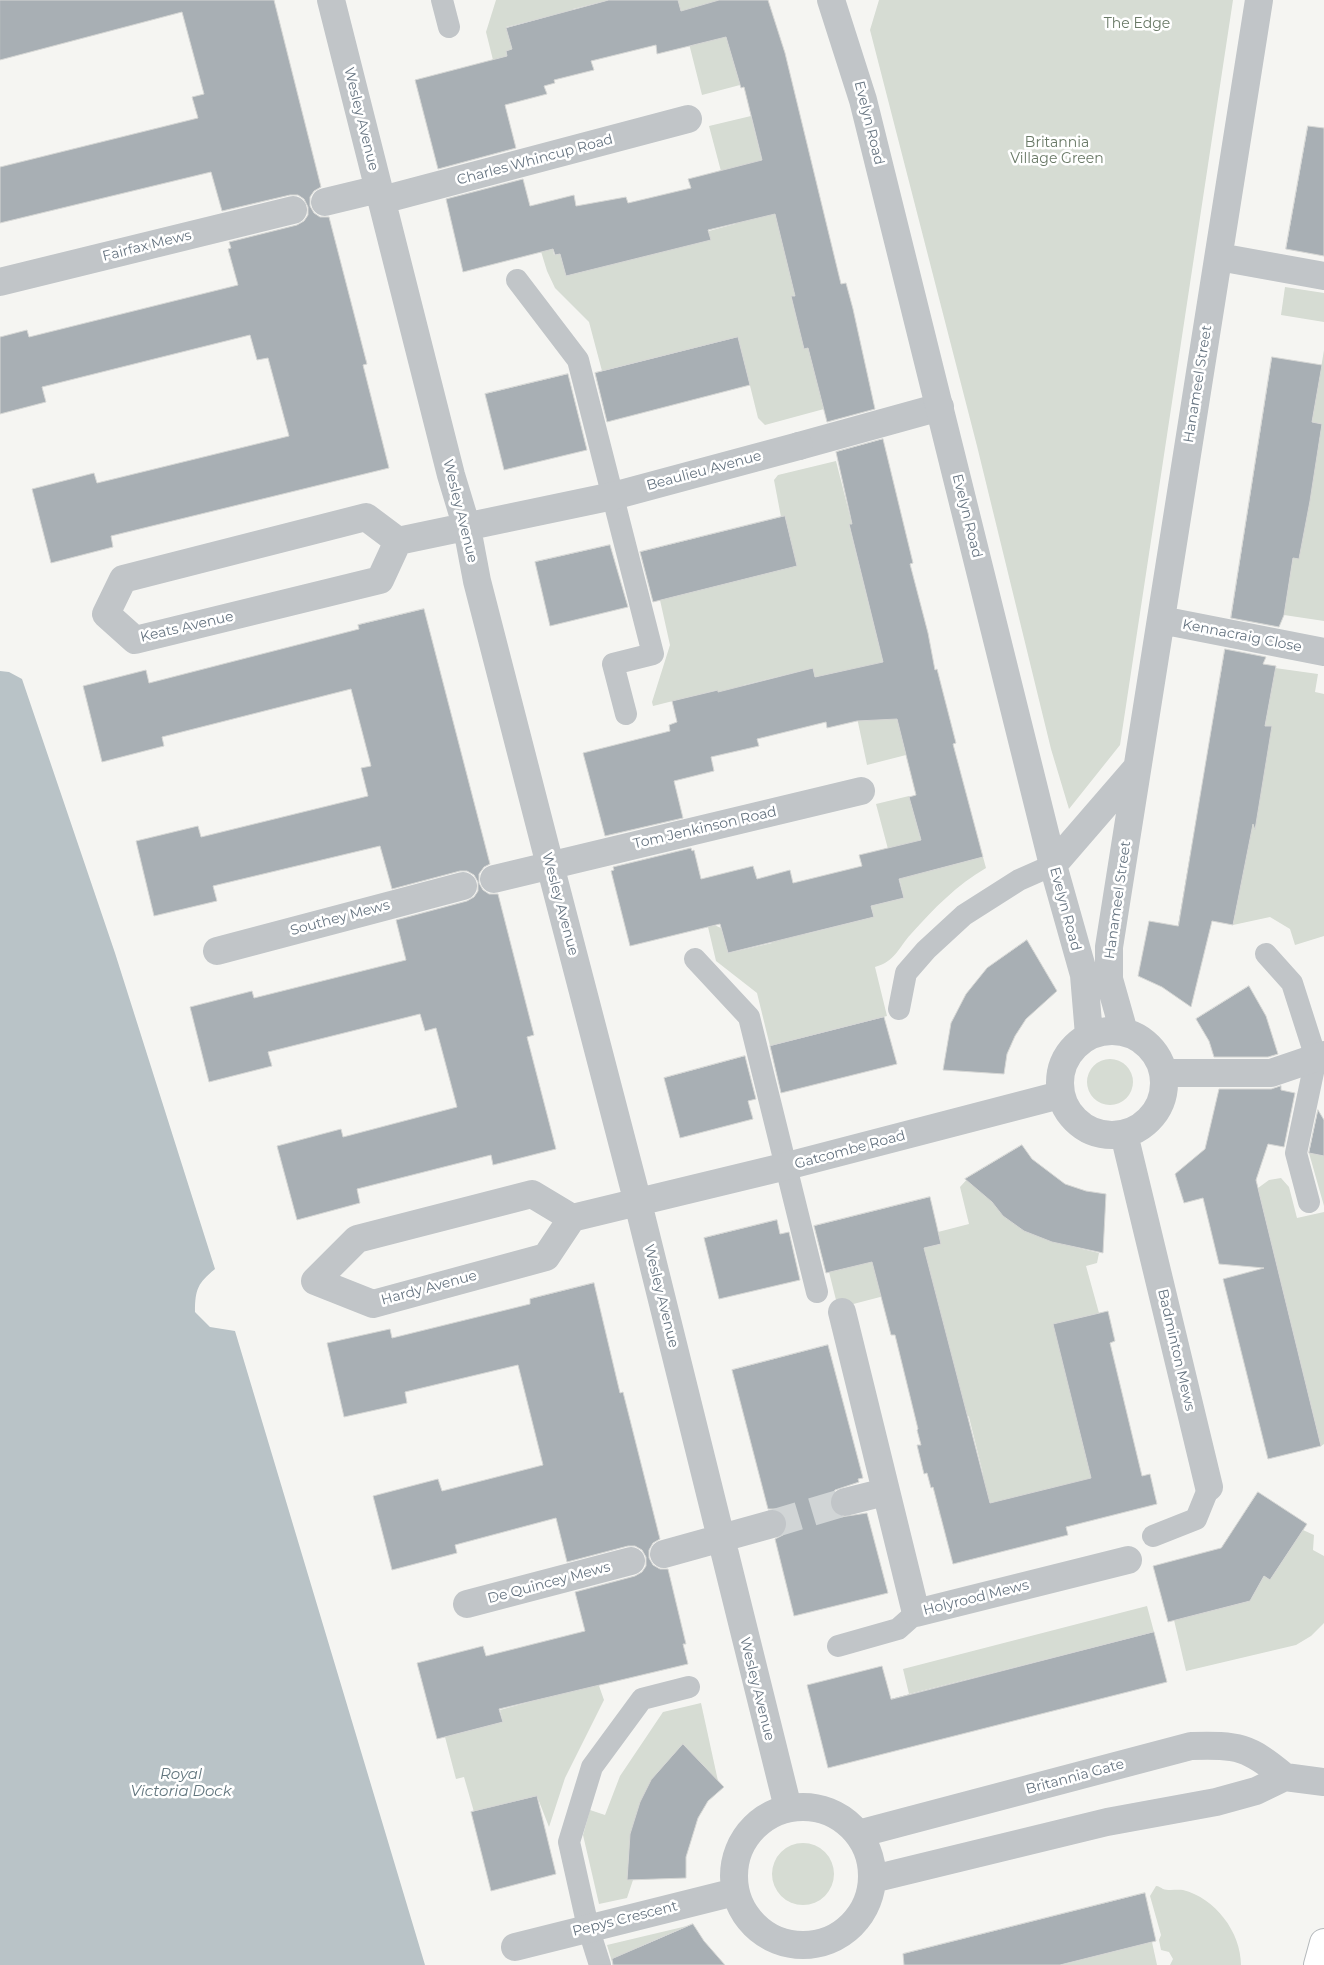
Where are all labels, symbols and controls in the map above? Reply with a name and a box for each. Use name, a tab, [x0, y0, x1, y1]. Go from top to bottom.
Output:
park label: The Edge	[1104, 16, 1170, 32]
street label: Wesley Avenue	[340, 65, 382, 173]
street label: Evelyn Road	[850, 79, 888, 167]
street label: Charles Whincup Road	[455, 131, 615, 189]
park label: Britannia Village Green	[1010, 135, 1104, 168]
street label: Fairfax Mews	[101, 227, 193, 265]
street label: Hanameel Street	[1180, 324, 1216, 444]
street label: Beaulieu Avenue	[645, 448, 763, 494]
street label: Wesley Avenue	[439, 457, 481, 565]
street label: Evelyn Road	[948, 472, 986, 560]
street label: Keats Avenue	[139, 608, 235, 646]
street label: Kennacraig Close	[1181, 616, 1303, 656]
street label: Tom Jenkinson Road	[632, 803, 778, 853]
street label: Hanameel Street	[1101, 840, 1135, 960]
street label: Wesley Avenue	[538, 850, 582, 958]
street label: Evelyn Road	[1046, 865, 1084, 953]
street label: Southey Mews	[288, 897, 392, 939]
street label: Gatcombe Road	[793, 1127, 907, 1173]
street label: Wesley Avenue	[640, 1242, 682, 1350]
street label: Hardy Avenue	[379, 1267, 479, 1309]
street label: Badminton Mews	[1154, 1287, 1198, 1413]
street label: De Quincey Mews	[486, 1559, 612, 1607]
street label: Holyrood Mews	[921, 1577, 1031, 1619]
street label: Wesley Avenue	[736, 1635, 778, 1743]
street label: Britannia Gate	[1024, 1756, 1126, 1798]
water label: Royal Victoria Dock	[130, 1766, 232, 1801]
street label: Pepys Crescent	[571, 1898, 679, 1940]

